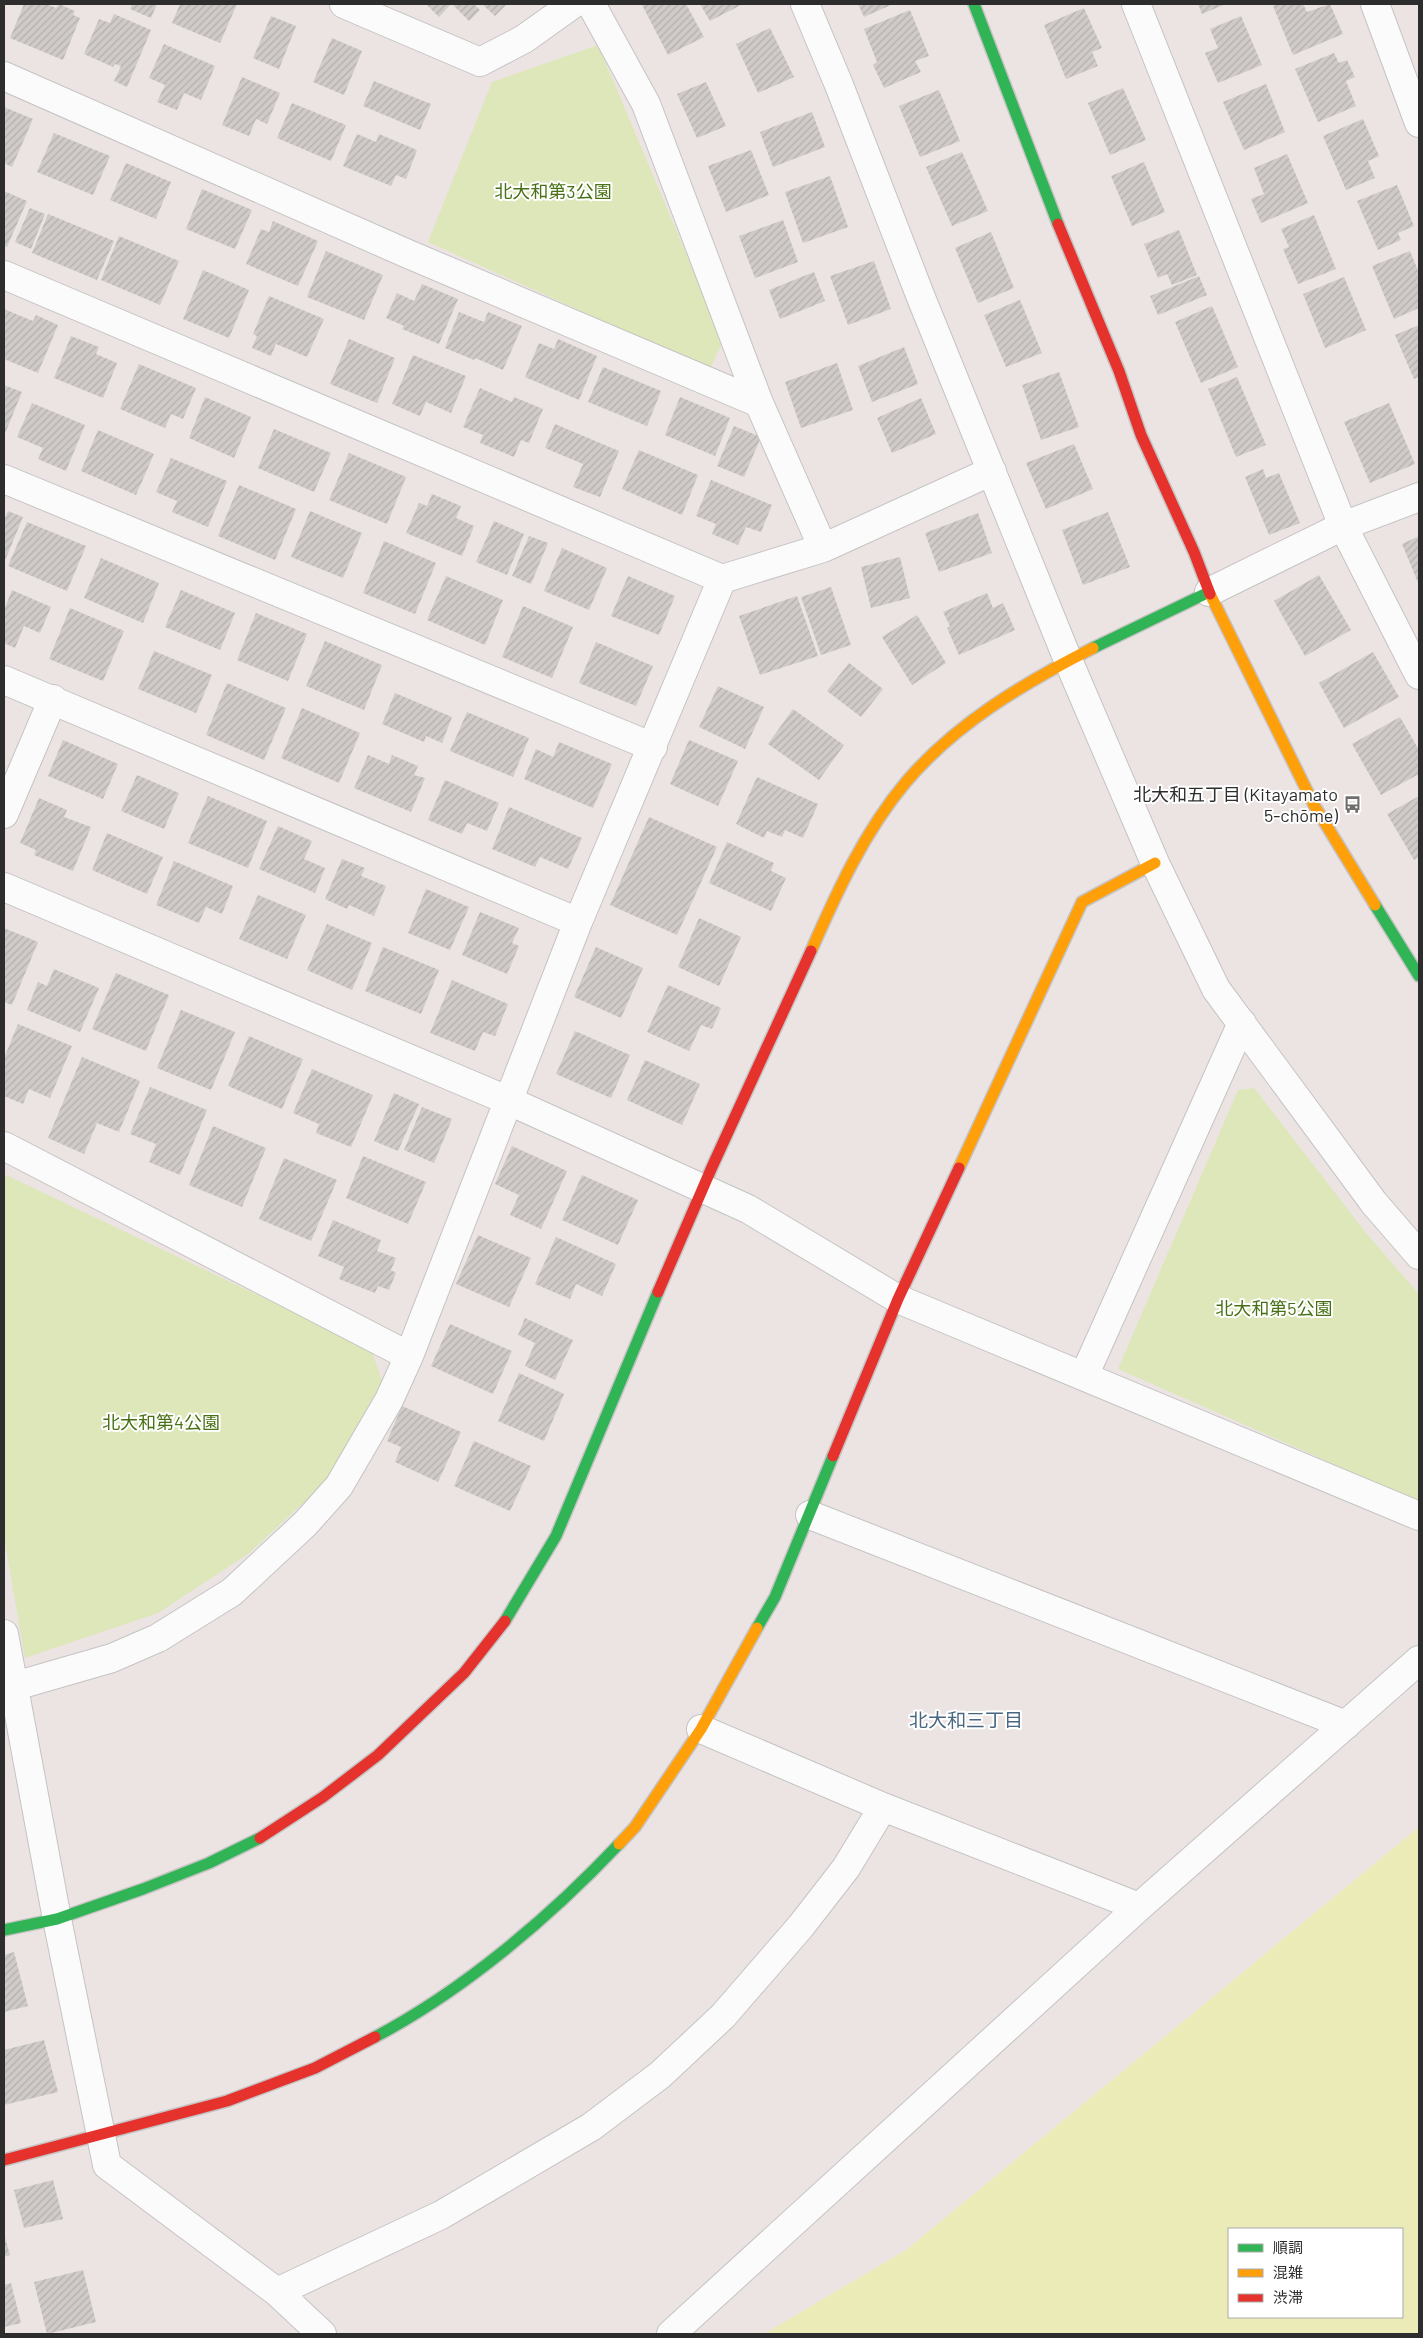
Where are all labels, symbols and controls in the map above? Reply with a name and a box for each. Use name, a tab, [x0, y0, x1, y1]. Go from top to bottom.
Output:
park label: 北大和第3公園	[494, 180, 612, 202]
place label: 北大和五丁目 (Kitayamato 5-chōme)	[1133, 783, 1338, 826]
bus stop icon: 北大和五丁目 (Kitayamato 5-chōme)	[1342, 794, 1362, 814]
park label: 北大和第5公園	[1215, 1297, 1333, 1319]
park label: 北大和第4公園	[102, 1411, 220, 1433]
district label: 北大和三丁目	[909, 1708, 1023, 1731]
legend	[1228, 2228, 1403, 2318]
text: 順調	[1273, 2238, 1303, 2256]
text: 混雑	[1273, 2263, 1303, 2281]
text: 渋滞	[1273, 2288, 1303, 2306]

